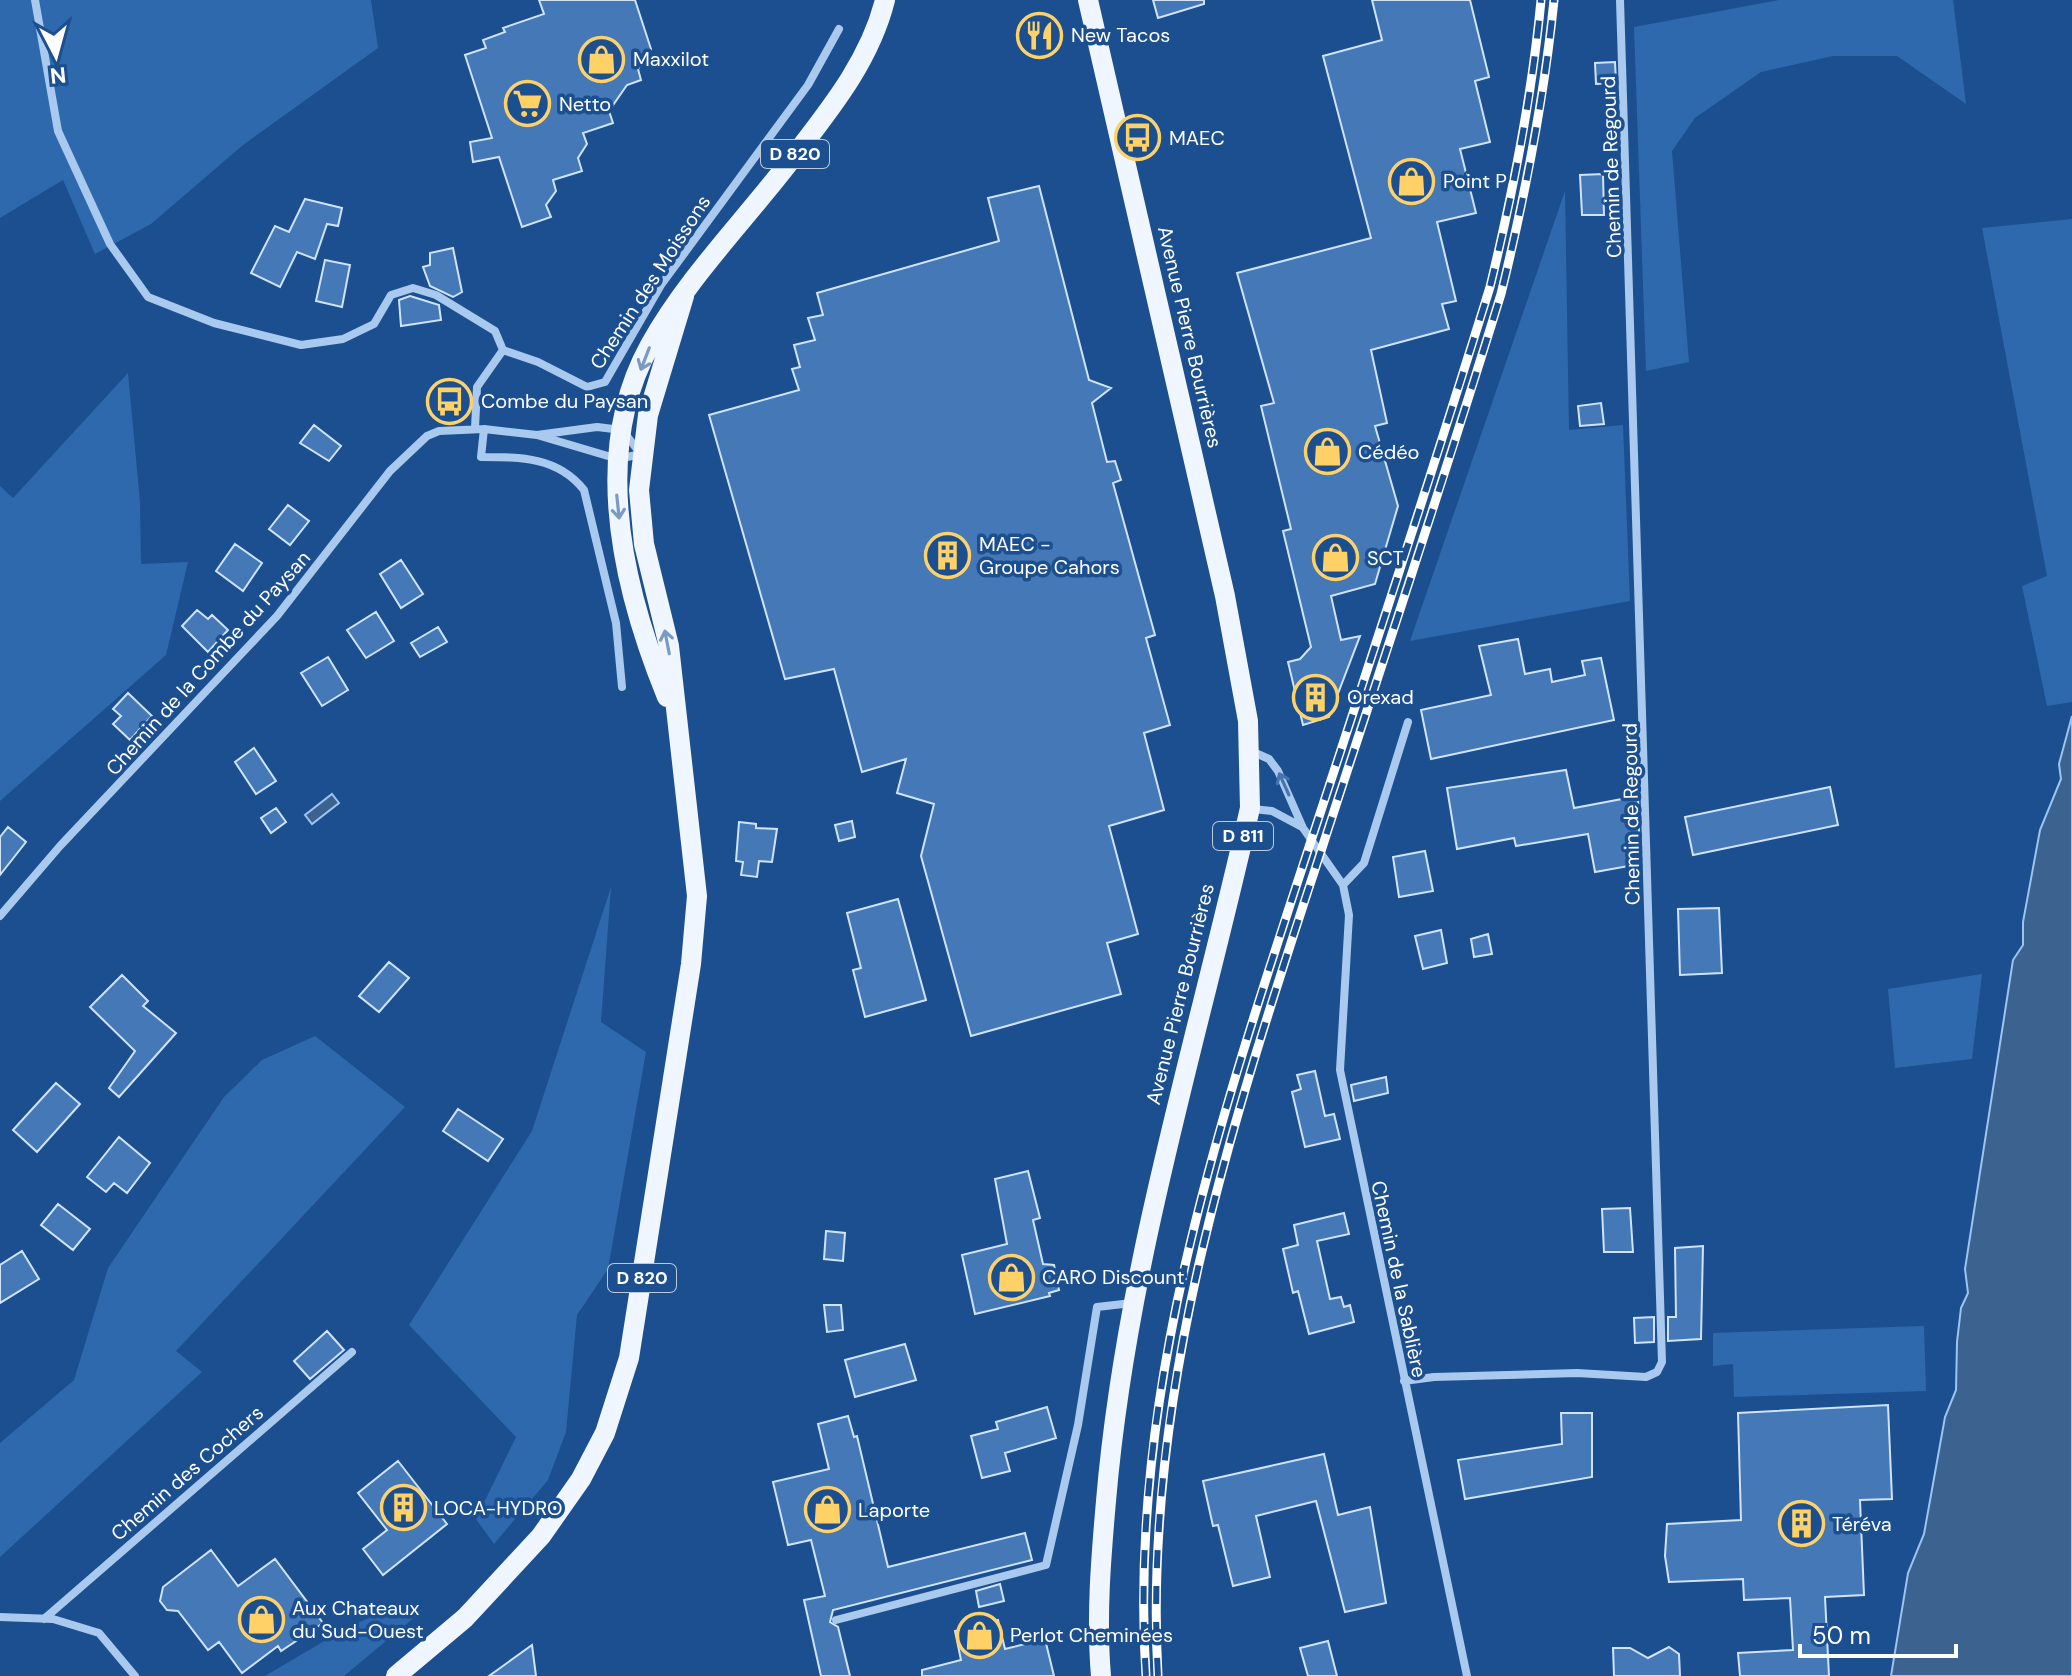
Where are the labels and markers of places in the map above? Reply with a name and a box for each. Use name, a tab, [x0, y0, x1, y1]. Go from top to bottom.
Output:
restaurant icon: New Tacos	[1016, 11, 1064, 59]
place label: New Tacos	[1071, 22, 1170, 48]
shop icon: Maxxilot	[578, 35, 626, 83]
place label: Maxxilot	[633, 46, 709, 72]
supermarket icon: Netto	[504, 80, 552, 128]
place label: Netto	[559, 91, 611, 117]
bus stop icon: MAEC	[1114, 114, 1162, 162]
place label: MAEC	[1169, 125, 1225, 151]
shop icon: Point P	[1388, 157, 1436, 205]
place label: Point P	[1443, 168, 1507, 194]
bus stop icon: Combe du Paysan	[426, 377, 474, 425]
place label: Combe du Paysan	[481, 388, 648, 414]
shop icon: Cédéo	[1303, 428, 1351, 476]
place label: Cédéo	[1358, 439, 1419, 465]
building icon: MAEC - Groupe Cahors	[924, 531, 972, 579]
place label: MAEC - Groupe Cahors	[979, 531, 1120, 580]
shop icon: SCT	[1312, 534, 1360, 582]
place label: SCT	[1367, 545, 1404, 571]
building icon: Orexad	[1292, 673, 1340, 721]
place label: Orexad	[1347, 684, 1414, 710]
shop icon: CARO Discount	[987, 1253, 1035, 1301]
place label: CARO Discount	[1042, 1264, 1185, 1290]
building icon: LOCA-HYDRO	[379, 1484, 427, 1532]
shop icon: Laporte	[803, 1486, 851, 1534]
place label: LOCA-HYDRO	[434, 1495, 563, 1521]
place label: Laporte	[858, 1497, 930, 1523]
building icon: Téréva	[1777, 1500, 1825, 1548]
place label: Téréva	[1832, 1511, 1892, 1537]
shop icon: Aux Chateaux du Sud-Ouest	[237, 1595, 285, 1643]
place label: Aux Chateaux du Sud-Ouest	[292, 1595, 424, 1644]
shop icon: Perlot Cheminées	[955, 1611, 1003, 1659]
place label: Perlot Cheminées	[1010, 1622, 1173, 1648]

